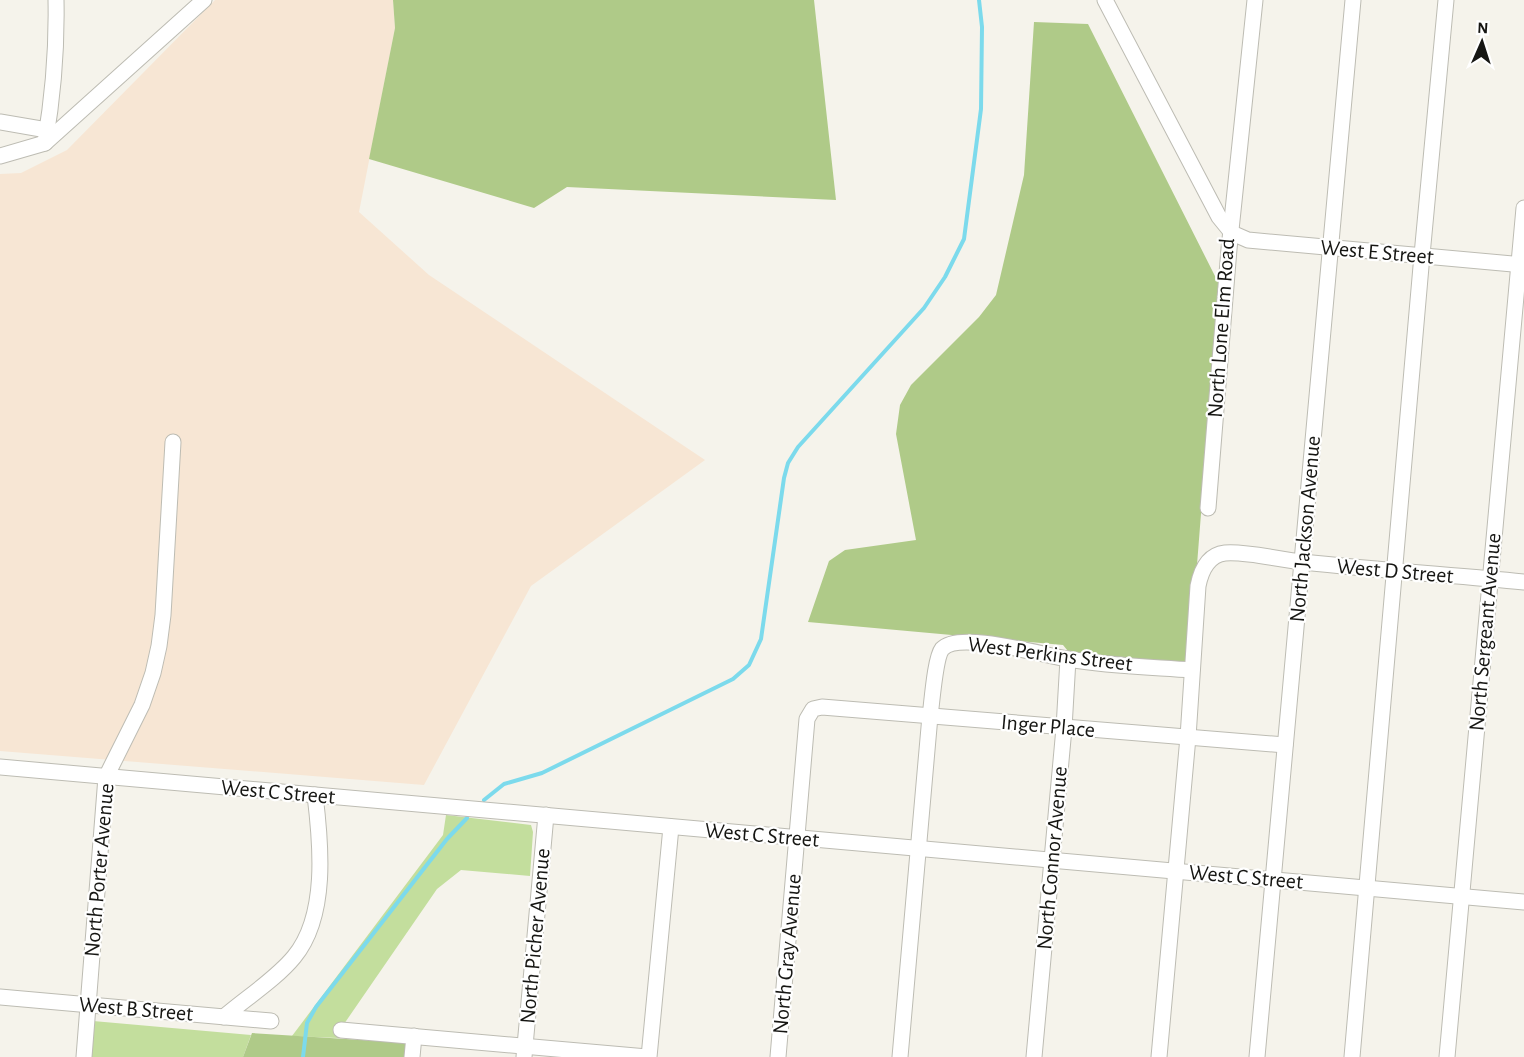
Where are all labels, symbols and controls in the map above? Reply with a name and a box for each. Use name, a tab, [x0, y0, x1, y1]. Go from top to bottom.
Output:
north arrow	[1452, 12, 1512, 72]
text: N	[1477, 20, 1489, 36]
street label: West E Street	[1319, 236, 1435, 268]
street label: North Lone Elm Road	[1204, 237, 1238, 419]
street label: North Jackson Avenue	[1286, 435, 1324, 623]
street label: North Sergeant Avenue	[1465, 532, 1505, 732]
street label: West D Street	[1336, 555, 1454, 587]
street label: West Perkins Street	[966, 633, 1134, 675]
street label: Inger Place	[1000, 711, 1096, 741]
street label: North Connor Avenue	[1033, 765, 1071, 951]
street label: West C Street	[220, 776, 336, 808]
street label: North Porter Avenue	[80, 782, 118, 958]
street label: West C Street	[704, 819, 820, 851]
street label: North Picher Avenue	[516, 847, 554, 1025]
street label: West C Street	[1188, 861, 1304, 893]
street label: North Gray Avenue	[769, 873, 805, 1035]
street label: West B Street	[78, 993, 194, 1025]

